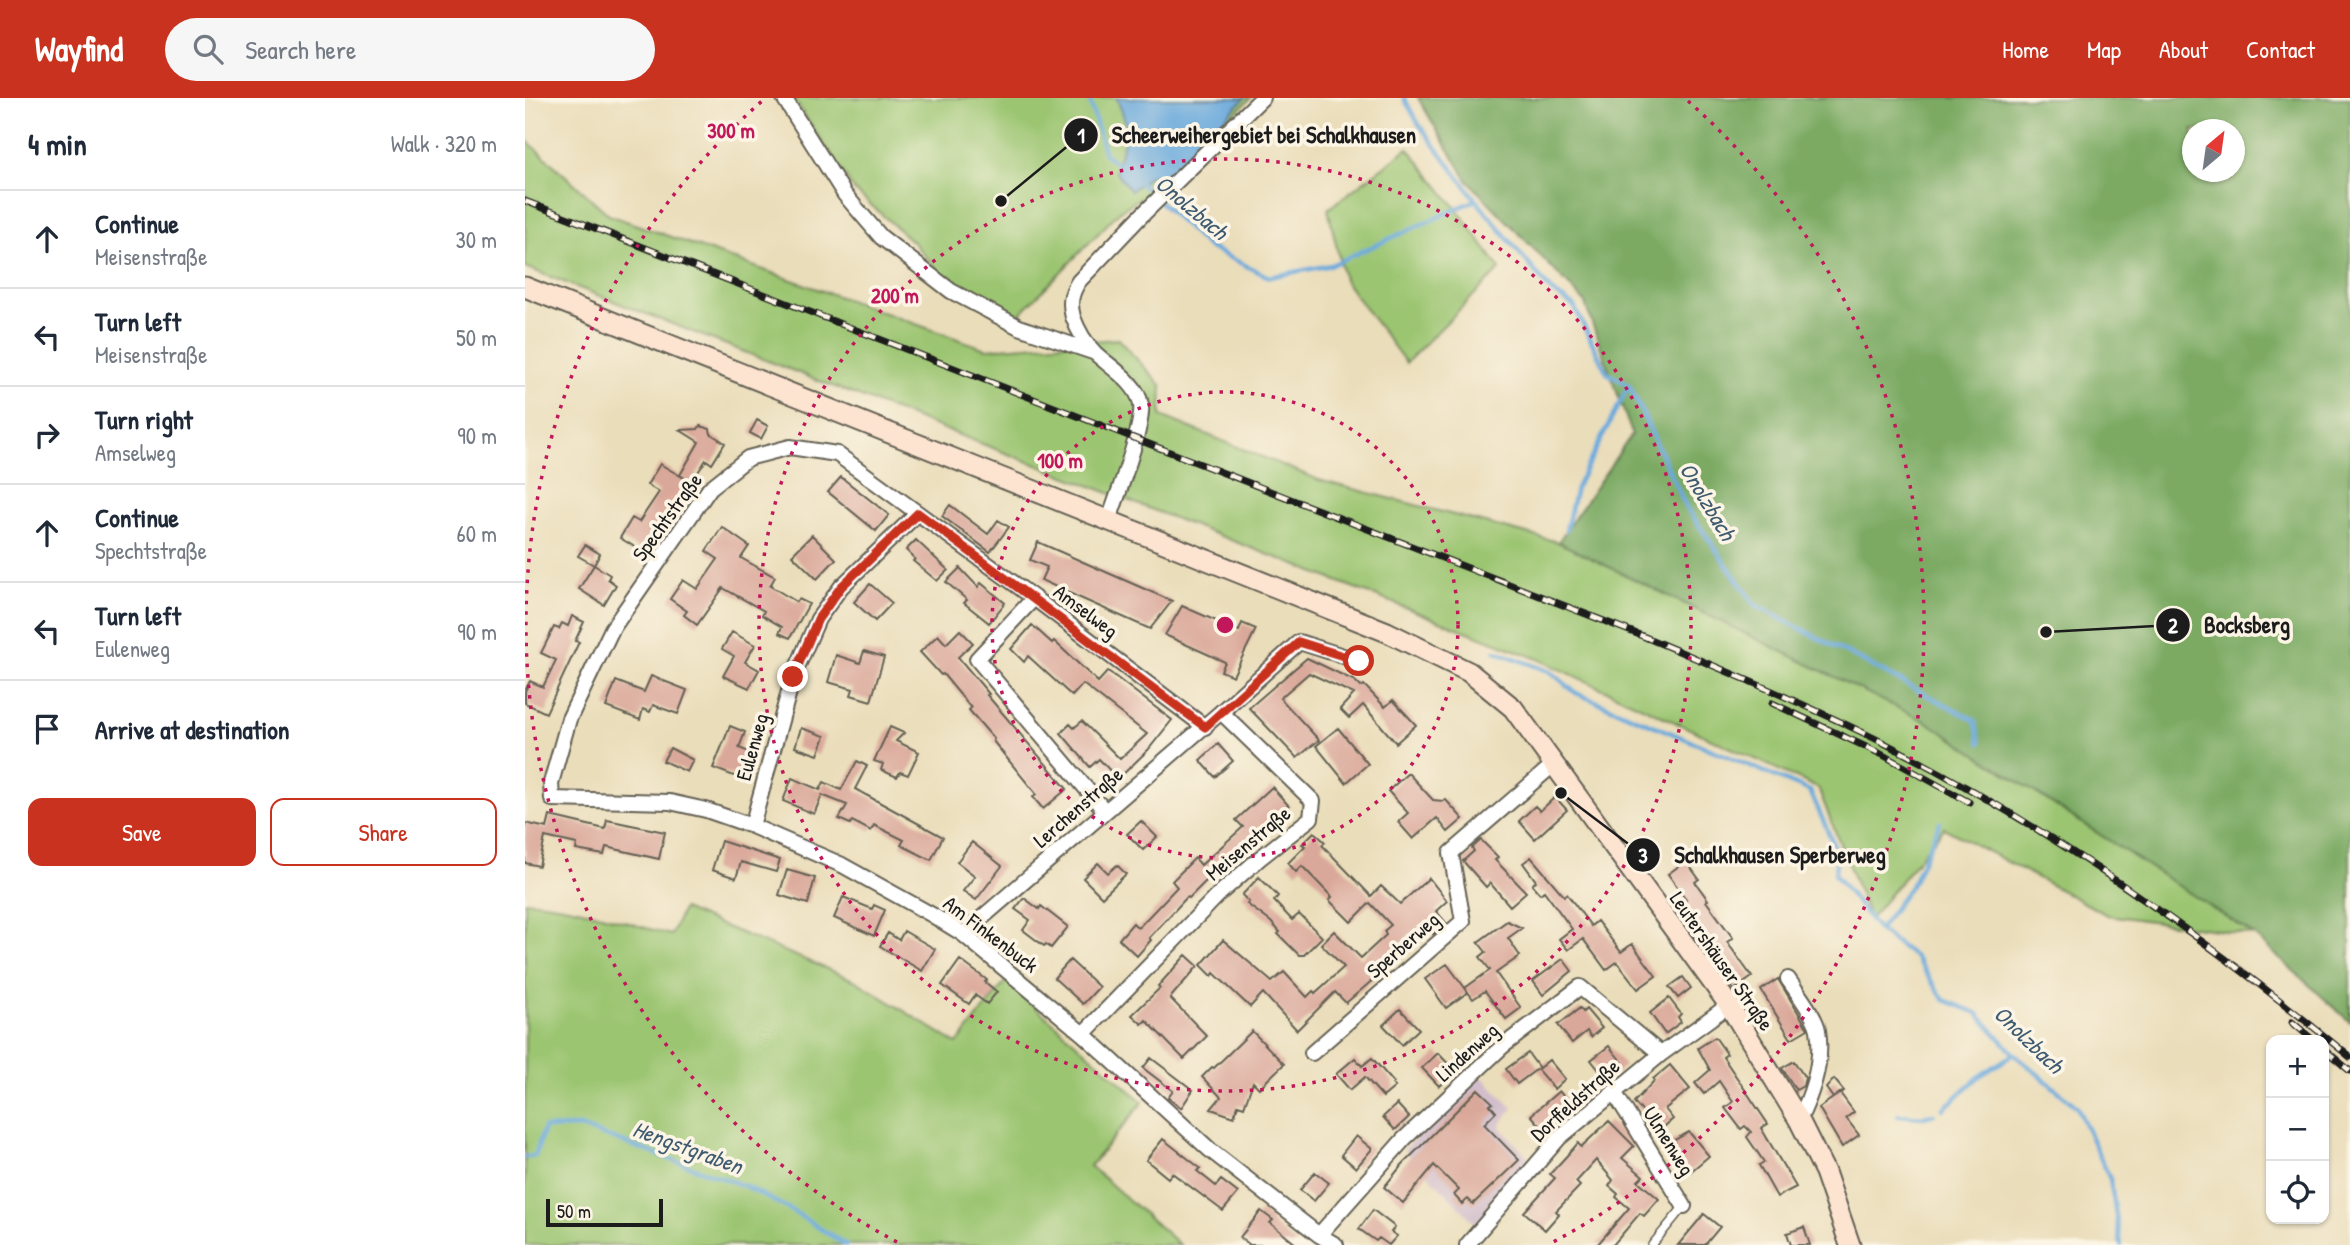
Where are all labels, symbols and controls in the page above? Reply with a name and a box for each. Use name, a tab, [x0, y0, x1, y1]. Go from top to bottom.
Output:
search box	[165, 18, 655, 81]
text: Wayfind	[35, 27, 123, 71]
icon: search	[189, 30, 227, 68]
text: Search here	[245, 32, 356, 67]
text: Home	[2002, 33, 2049, 65]
text: Map	[2087, 33, 2121, 65]
text: About	[2159, 33, 2208, 65]
text: Contact	[2246, 33, 2315, 65]
callout: Scheerweihergebiet bei Schalkhausen	[1063, 113, 1431, 157]
text: 300 m	[707, 116, 755, 145]
text: Scheerweihergebiet bei Schalkhausen	[1112, 119, 1416, 151]
north arrow	[2182, 119, 2245, 182]
text: 1	[1077, 121, 1085, 150]
text: 4 min	[28, 124, 87, 164]
text: Walk · 320 m	[391, 128, 497, 159]
water label: Onolzbach	[1149, 168, 1236, 247]
text: Continue	[95, 206, 179, 241]
icon: ahead	[28, 220, 66, 258]
text: 30 m	[455, 224, 497, 255]
text: Meisenstraße	[95, 241, 207, 272]
text: 200 m	[871, 281, 919, 310]
text: Turn left	[95, 304, 181, 339]
icon: left	[28, 318, 66, 356]
text: 50 m	[456, 322, 497, 353]
text: Meisenstraße	[95, 339, 207, 370]
text: Turn right	[95, 402, 193, 437]
icon: right	[28, 416, 66, 454]
text: 90 m	[457, 420, 497, 451]
text: Amselweg	[95, 437, 176, 468]
text: 100 m	[1037, 446, 1083, 475]
water label: Onolzbach	[1673, 456, 1744, 547]
street label: Spechtstraße	[625, 467, 709, 567]
text: Continue	[95, 500, 179, 535]
icon: ahead	[28, 514, 66, 552]
text: 60 m	[457, 518, 497, 549]
text: Spechtstraße	[95, 535, 207, 566]
street label: Amselweg	[1048, 577, 1124, 645]
text: Turn left	[95, 598, 181, 633]
callout: Bocksberg	[2155, 603, 2304, 647]
text: Bocksberg	[2204, 609, 2290, 641]
text: 2	[2168, 611, 2178, 640]
icon: left	[28, 612, 66, 650]
centre of rings	[1213, 613, 1237, 637]
text: 90 m	[457, 616, 497, 647]
text: Eulenweg	[95, 633, 170, 664]
route start	[1343, 645, 1374, 676]
route end	[777, 661, 808, 692]
icon: arrive	[28, 710, 66, 748]
street label: Eulenweg	[729, 710, 775, 784]
text: Arrive at destination	[95, 712, 290, 747]
street label: Lerchenstraße	[1027, 760, 1129, 854]
button: Save	[28, 798, 256, 866]
button: Share	[270, 798, 497, 866]
street label: Meisenstraße	[1199, 799, 1297, 887]
callout: Schalkhausen Sperberweg	[1626, 833, 1900, 877]
text: Schalkhausen Sperberweg	[1674, 839, 1886, 871]
text: 3	[1638, 841, 1648, 870]
street label: Leutershäuser Straße	[1663, 886, 1781, 1036]
street label: Am Finkenbuck	[938, 889, 1045, 979]
street label: Sperberweg	[1360, 905, 1446, 985]
water label: Onolzbach	[1987, 998, 2071, 1081]
street label: Lindenweg	[1429, 1016, 1505, 1088]
map controls	[2266, 1035, 2329, 1224]
button: +	[2266, 1035, 2329, 1098]
street label: Dorffeldstraße	[1524, 1052, 1626, 1148]
button: −	[2266, 1098, 2329, 1161]
street label: Ulmenweg	[1636, 1101, 1702, 1181]
water label: Hengstgraben	[629, 1113, 749, 1183]
button: locate	[2266, 1161, 2329, 1224]
scale bar	[546, 1196, 663, 1228]
text: 50 m	[557, 1198, 591, 1224]

